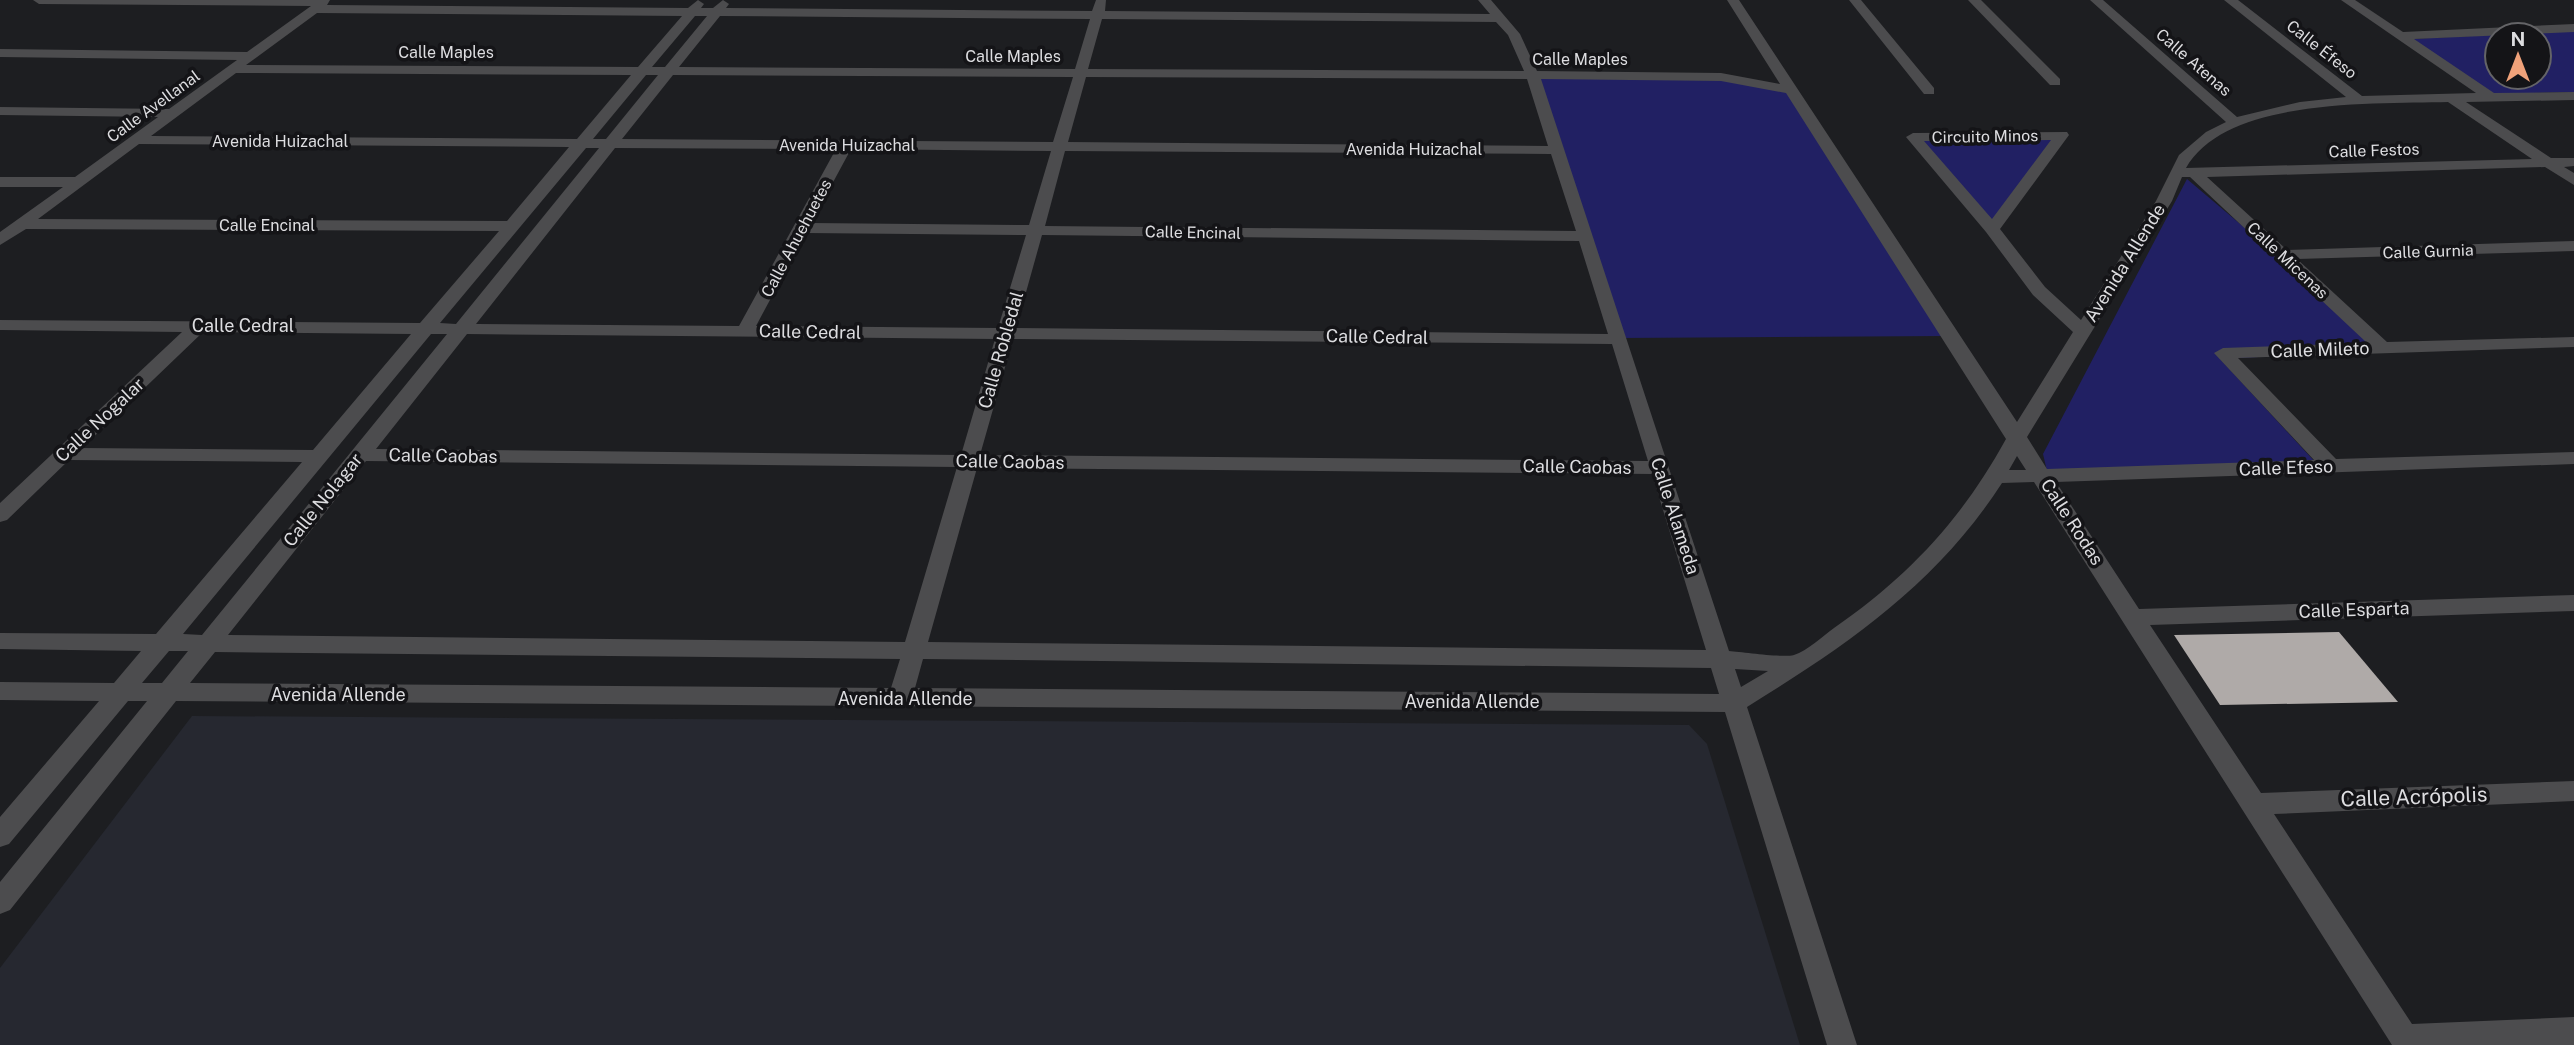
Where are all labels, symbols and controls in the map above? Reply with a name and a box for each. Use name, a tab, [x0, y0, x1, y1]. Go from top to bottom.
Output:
street label: Calle Éfeso	[2283, 15, 2361, 83]
north arrow	[2483, 21, 2553, 91]
street label: Calle Atenas	[2152, 25, 2235, 100]
text: N	[2511, 28, 2525, 50]
street label: Calle Maples	[398, 43, 494, 62]
street label: Calle Maples	[965, 47, 1061, 66]
street label: Calle Maples	[1532, 50, 1628, 69]
street label: Calle Avellanal	[103, 66, 204, 146]
street label: Circuito Minos	[1932, 126, 2038, 147]
street label: Avenida Huizachal	[212, 132, 348, 151]
street label: Avenida Huizachal	[779, 136, 915, 155]
street label: Calle Festos	[2328, 139, 2420, 162]
street label: Avenida Huizachal	[1346, 140, 1482, 159]
street label: Calle Ahuehuetes	[757, 176, 836, 300]
street label: Avenida Allende	[2080, 200, 2169, 326]
street label: Calle Encinal	[219, 216, 315, 235]
street label: Calle Micenas	[2243, 218, 2332, 303]
street label: Calle Encinal	[1145, 222, 1241, 243]
street label: Calle Gurnia	[2382, 240, 2474, 263]
street label: Calle Robledal	[974, 289, 1027, 411]
street label: Calle Cedral	[192, 315, 294, 336]
street label: Calle Cedral	[759, 320, 861, 343]
street label: Calle Cedral	[1326, 325, 1428, 348]
street label: Calle Mileto	[2270, 337, 2370, 362]
street label: Calle Nogalar	[51, 373, 148, 466]
street label: Calle Caobas	[388, 444, 498, 467]
street label: Calle Nolagar	[279, 449, 367, 550]
street label: Calle Caobas	[955, 450, 1065, 473]
street label: Calle Caobas	[1522, 455, 1632, 478]
street label: Calle Alameda	[1647, 455, 1704, 577]
street label: Calle Efeso	[2238, 455, 2333, 480]
street label: Calle Rodas	[2037, 475, 2108, 569]
street label: Calle Esparta	[2298, 597, 2410, 622]
street label: Avenida Allende	[270, 684, 406, 705]
street label: Avenida Allende	[837, 688, 973, 709]
street label: Avenida Allende	[1404, 691, 1540, 712]
street label: Calle Acrópolis	[2340, 781, 2488, 812]

